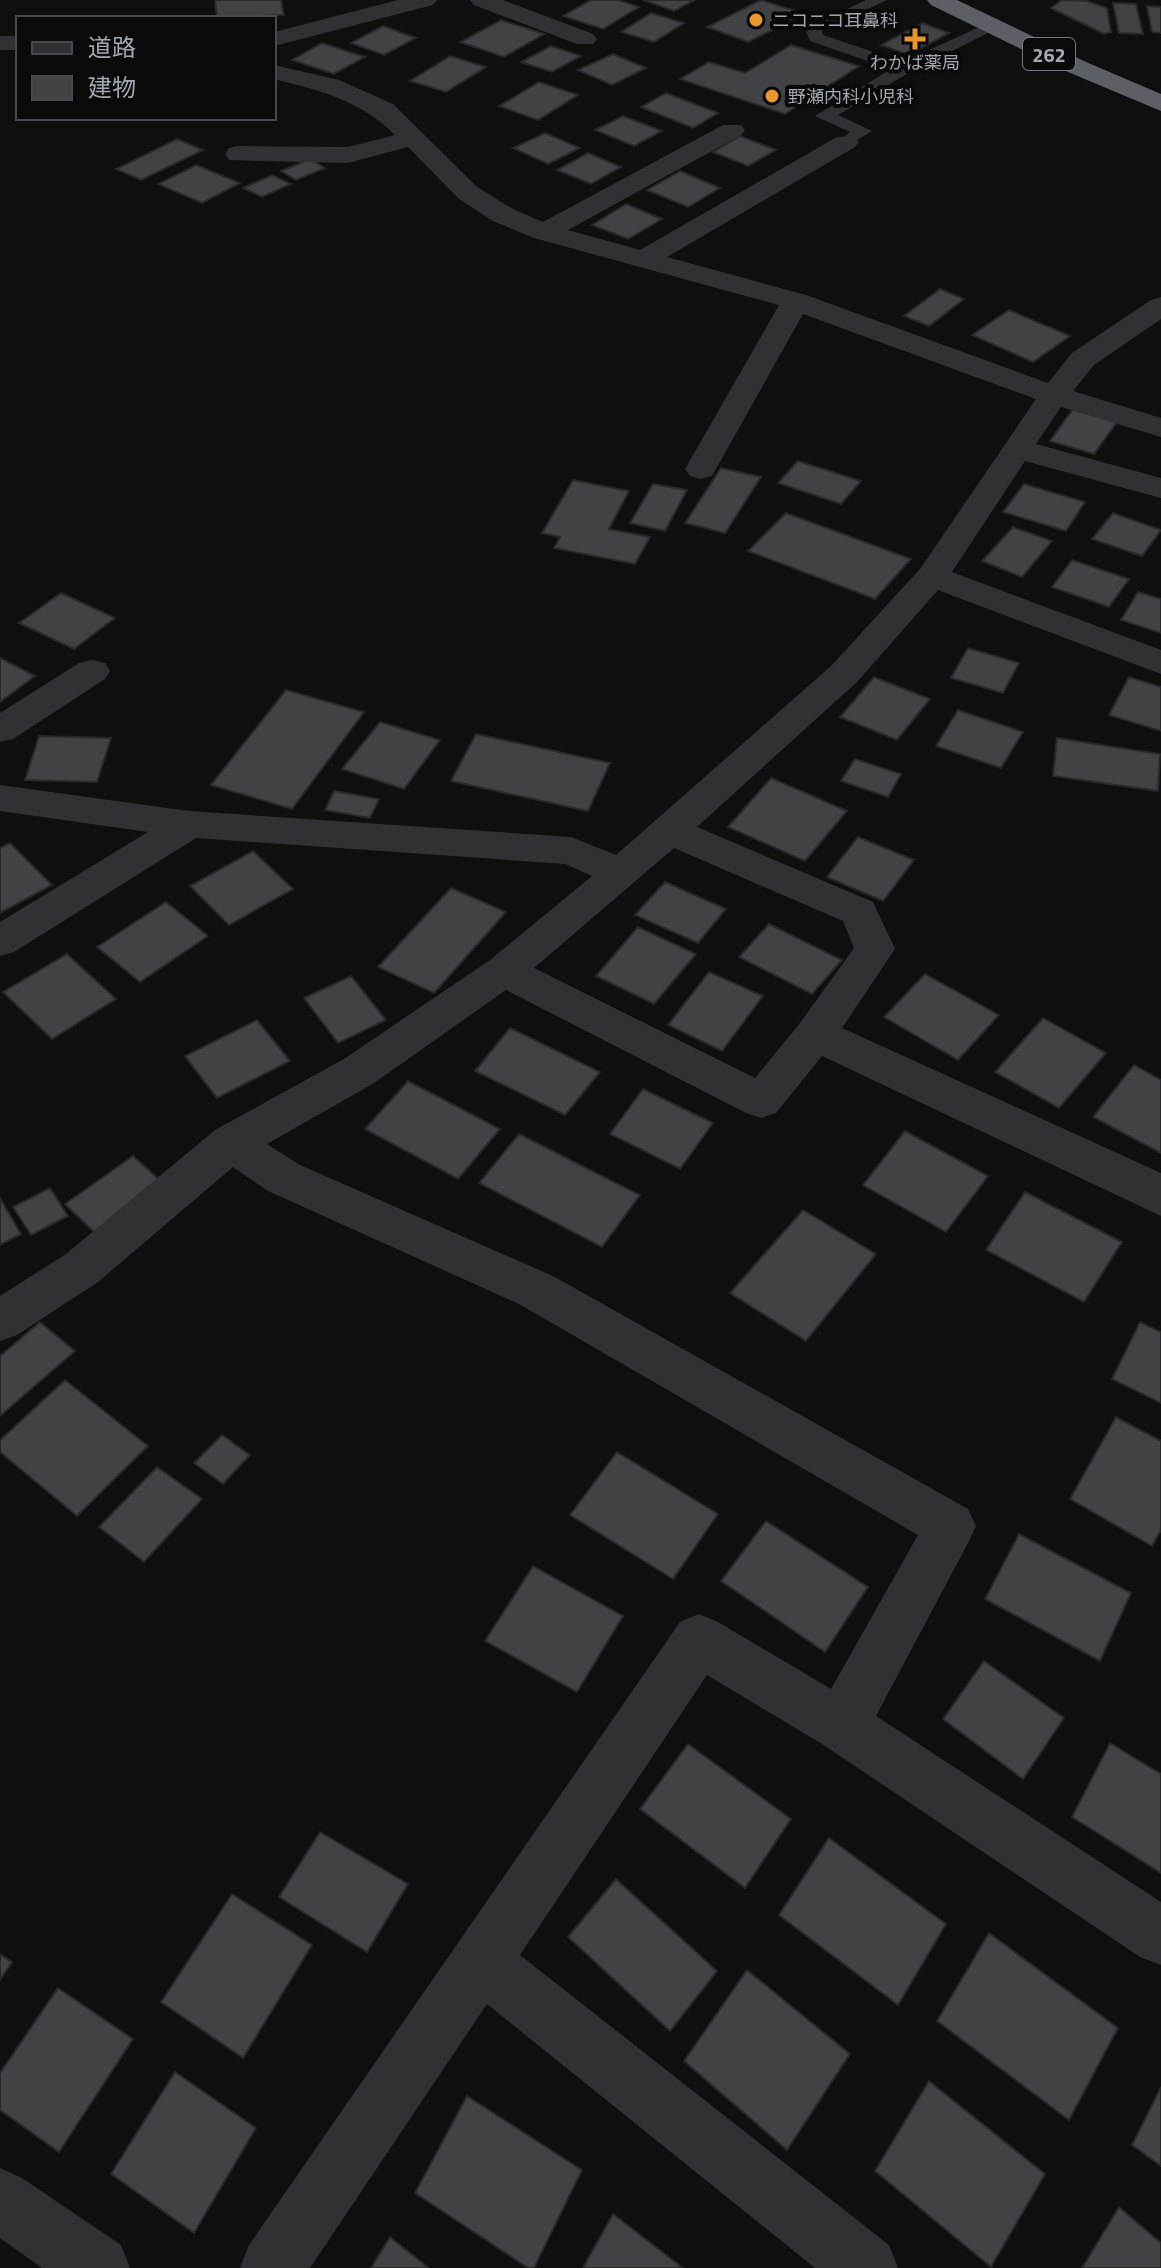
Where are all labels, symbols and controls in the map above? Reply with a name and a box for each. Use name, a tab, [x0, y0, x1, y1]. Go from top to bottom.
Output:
place label: ニコニコ耳鼻科	[772, 7, 898, 34]
marker: ニコニコ耳鼻科	[747, 11, 765, 29]
legend	[16, 16, 276, 120]
text: 道路	[88, 29, 136, 65]
marker: わかば薬局	[906, 30, 924, 48]
road number: 262	[1023, 38, 1075, 70]
place label: わかば薬局	[870, 49, 960, 76]
text: 建物	[88, 69, 136, 105]
place label: 野瀬内科小児科	[788, 83, 914, 110]
marker: 野瀬内科小児科	[763, 87, 781, 105]

